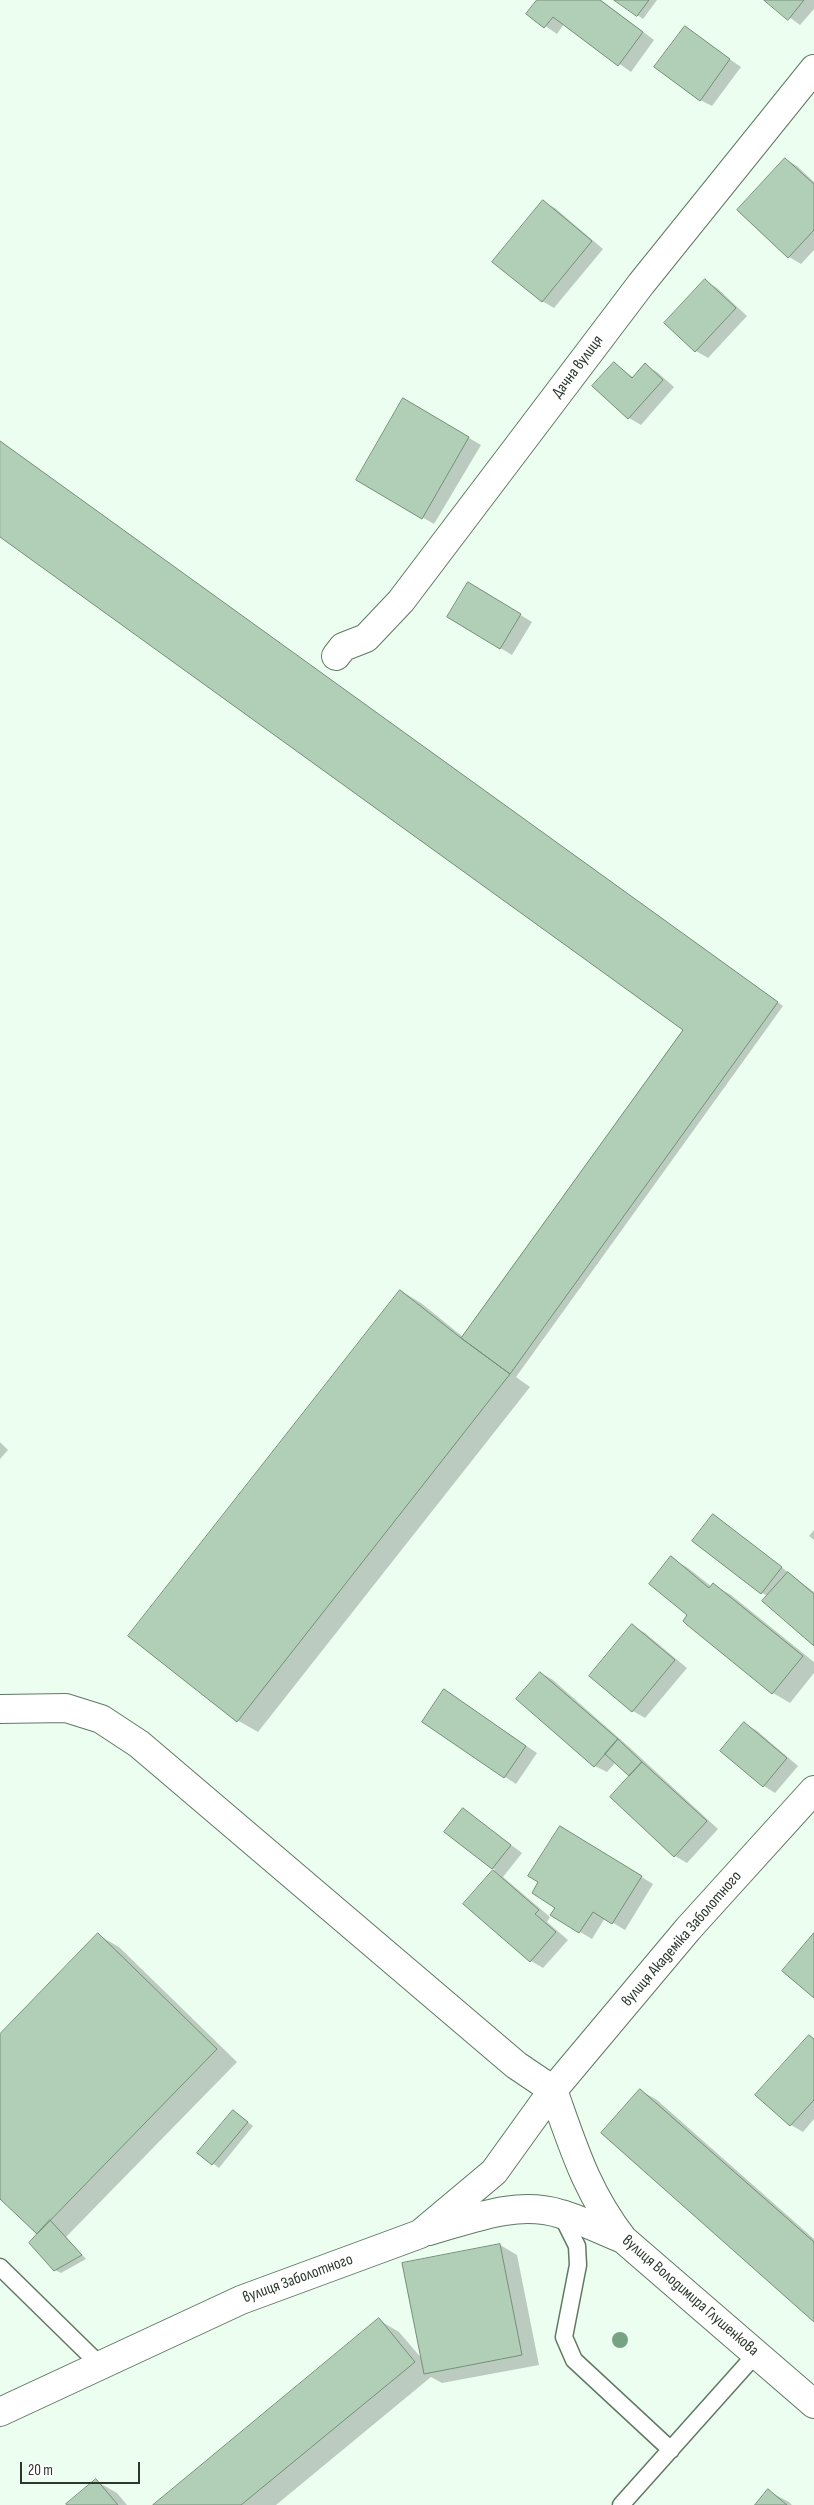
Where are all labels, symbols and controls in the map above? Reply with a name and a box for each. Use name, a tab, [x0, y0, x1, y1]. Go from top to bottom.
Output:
street label: Дачна вулиця	[548, 332, 608, 402]
street label: вулиця Академіка Заболотного	[618, 1867, 746, 2011]
street label: вулиця Володимира Глушенкова	[618, 2231, 762, 2361]
street label: вулиця Заболотного	[240, 2250, 356, 2308]
scale bar	[22, 2452, 142, 2484]
text: 20 m	[28, 2461, 53, 2480]

